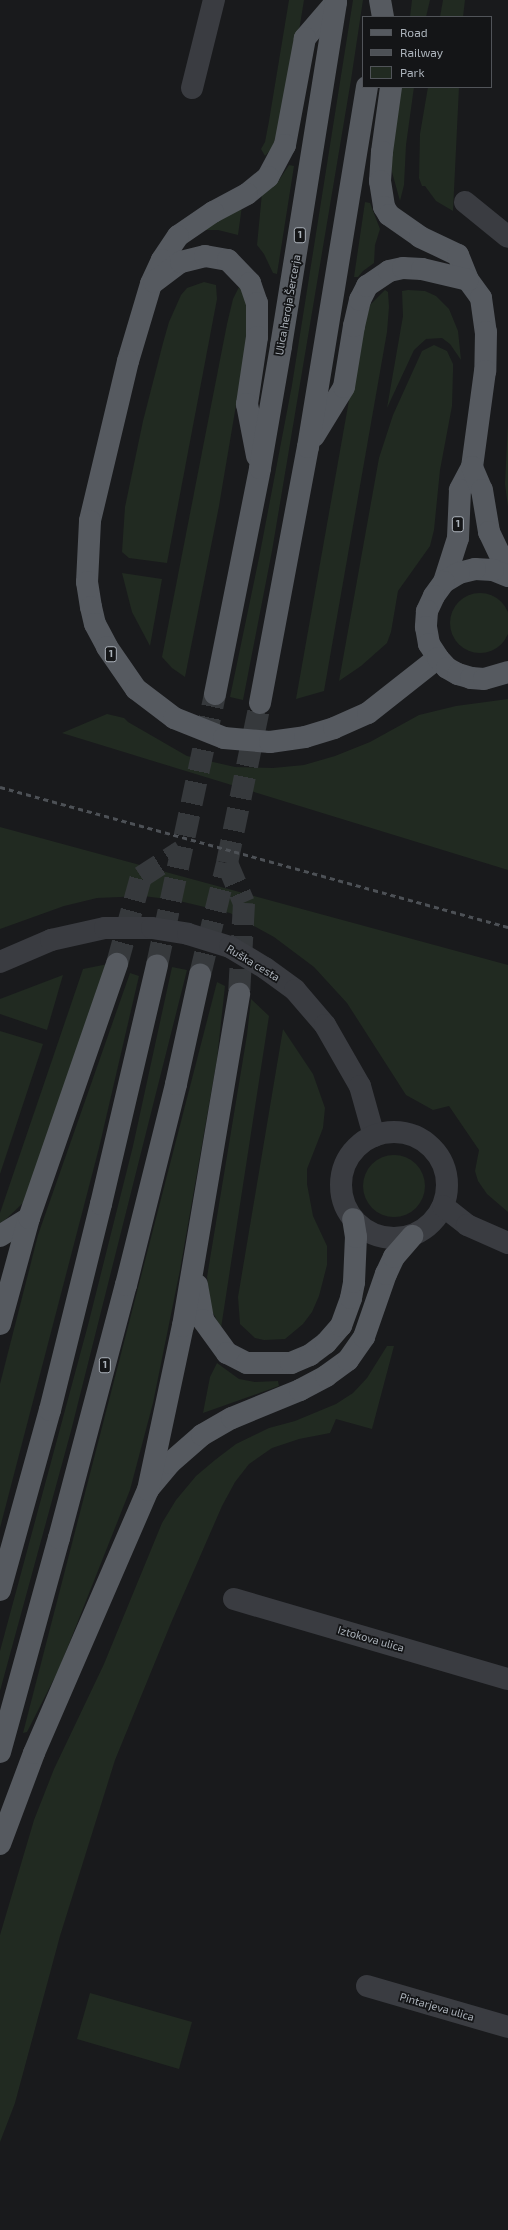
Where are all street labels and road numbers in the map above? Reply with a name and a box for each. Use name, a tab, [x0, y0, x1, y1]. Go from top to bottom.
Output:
road number: 1	[293, 227, 307, 243]
street label: Ulica heroja Šercerja	[273, 254, 303, 356]
road number: 1	[451, 516, 465, 532]
road number: 1	[104, 646, 118, 662]
street label: Ruška cesta	[224, 942, 282, 984]
road number: 1	[98, 1357, 112, 1373]
street label: Iztokova ulica	[336, 1623, 406, 1655]
street label: Pintarjeva ulica	[398, 1990, 476, 2024]

